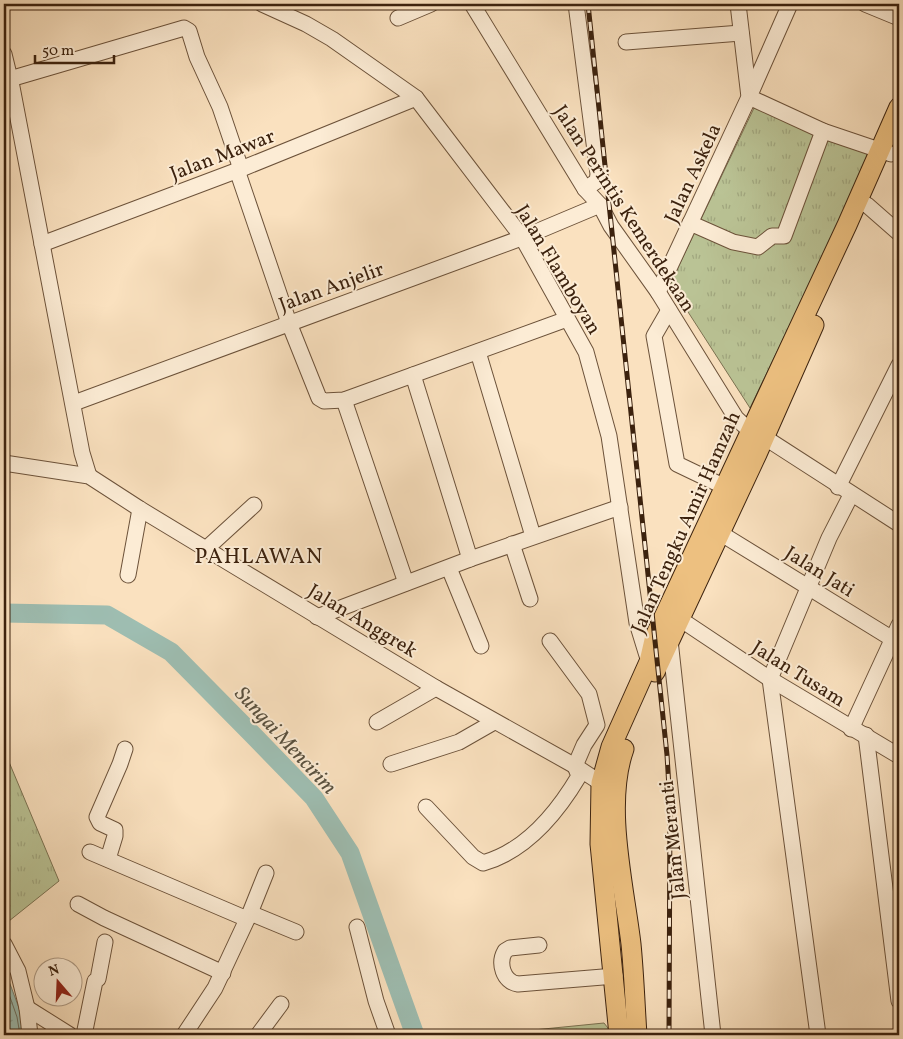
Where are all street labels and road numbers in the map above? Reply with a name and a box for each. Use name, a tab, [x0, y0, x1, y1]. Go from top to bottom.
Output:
street label: Jalan Perintis Kemerdekaan	[546, 100, 701, 318]
street label: Jalan Askela	[658, 119, 729, 228]
street label: Jalan Mawar	[166, 123, 279, 189]
street label: Jalan Flamboyan	[507, 200, 607, 340]
street label: Jalan Anjelir	[275, 256, 388, 320]
street label: Jalan Tengku Amir Hamzah	[625, 407, 749, 638]
street label: Jalan Jati	[779, 540, 859, 605]
street label: Jalan Anggrek	[302, 578, 422, 666]
street label: Jalan Tusam	[746, 635, 850, 715]
street label: Jalan Meranti	[654, 779, 694, 901]

